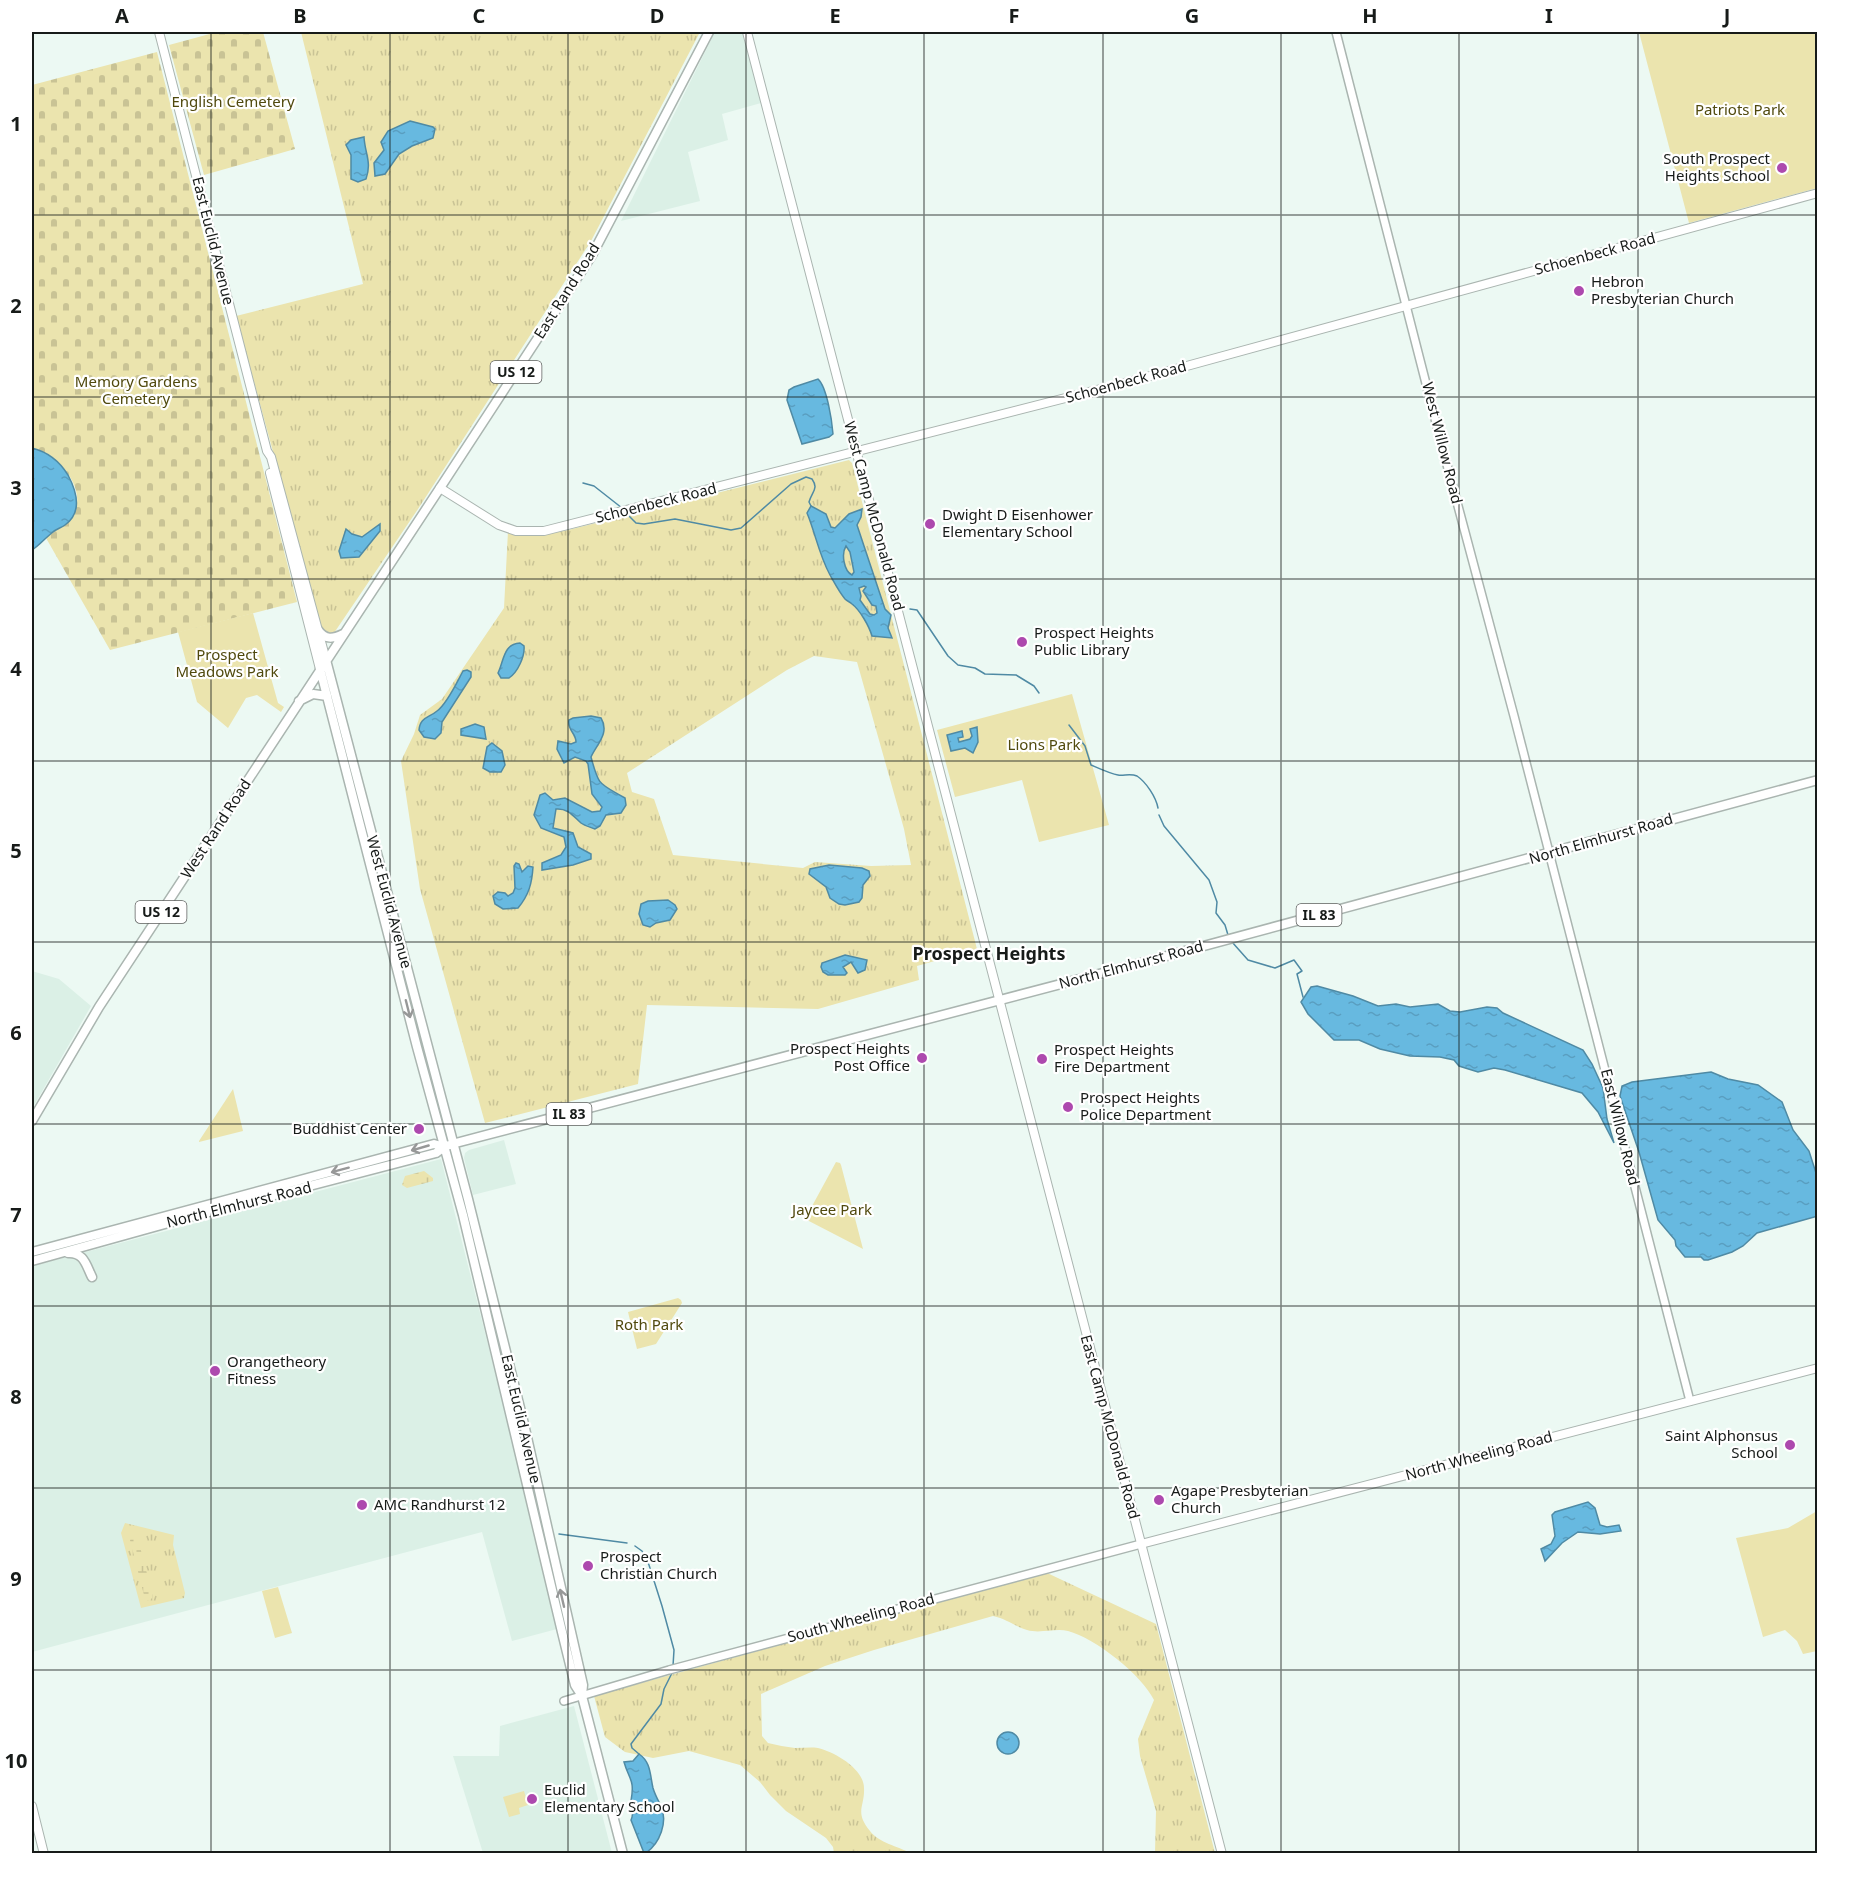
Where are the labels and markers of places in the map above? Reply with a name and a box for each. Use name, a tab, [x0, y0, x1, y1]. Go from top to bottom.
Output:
place label: South Prospect Heights School	[1663, 148, 1771, 185]
marker: South Prospect Heights School	[1775, 161, 1789, 175]
place label: Hebron Presbyterian Church	[1591, 271, 1734, 308]
marker: Hebron Presbyterian Church	[1572, 284, 1586, 298]
place label: Dwight D Eisenhower Elementary School	[942, 504, 1093, 541]
marker: Dwight D Eisenhower Elementary School	[923, 517, 937, 531]
place label: Prospect Heights Public Library	[1034, 622, 1154, 659]
marker: Prospect Heights Public Library	[1015, 635, 1029, 649]
place label: Prospect Heights Post Office	[790, 1038, 910, 1075]
place label: Prospect Heights Fire Department	[1054, 1039, 1174, 1076]
marker: Prospect Heights Post Office	[915, 1051, 929, 1065]
marker: Prospect Heights Fire Department	[1035, 1052, 1049, 1066]
place label: Prospect Heights Police Department	[1080, 1087, 1212, 1124]
marker: Prospect Heights Police Department	[1061, 1100, 1075, 1114]
place label: Buddhist Center	[293, 1118, 407, 1138]
marker: Buddhist Center	[412, 1122, 426, 1136]
place label: Orangetheory Fitness	[227, 1351, 326, 1388]
marker: Orangetheory Fitness	[208, 1364, 222, 1378]
place label: Saint Alphonsus School	[1665, 1425, 1778, 1462]
marker: Saint Alphonsus School	[1783, 1438, 1797, 1452]
place label: Agape Presbyterian Church	[1171, 1480, 1309, 1517]
marker: Agape Presbyterian Church	[1152, 1493, 1166, 1507]
place label: AMC Randhurst 12	[374, 1494, 505, 1514]
marker: AMC Randhurst 12	[355, 1498, 369, 1512]
place label: Prospect Christian Church	[600, 1546, 717, 1583]
marker: Prospect Christian Church	[581, 1559, 595, 1573]
place label: Euclid Elementary School	[544, 1779, 675, 1816]
marker: Euclid Elementary School	[525, 1792, 539, 1806]

